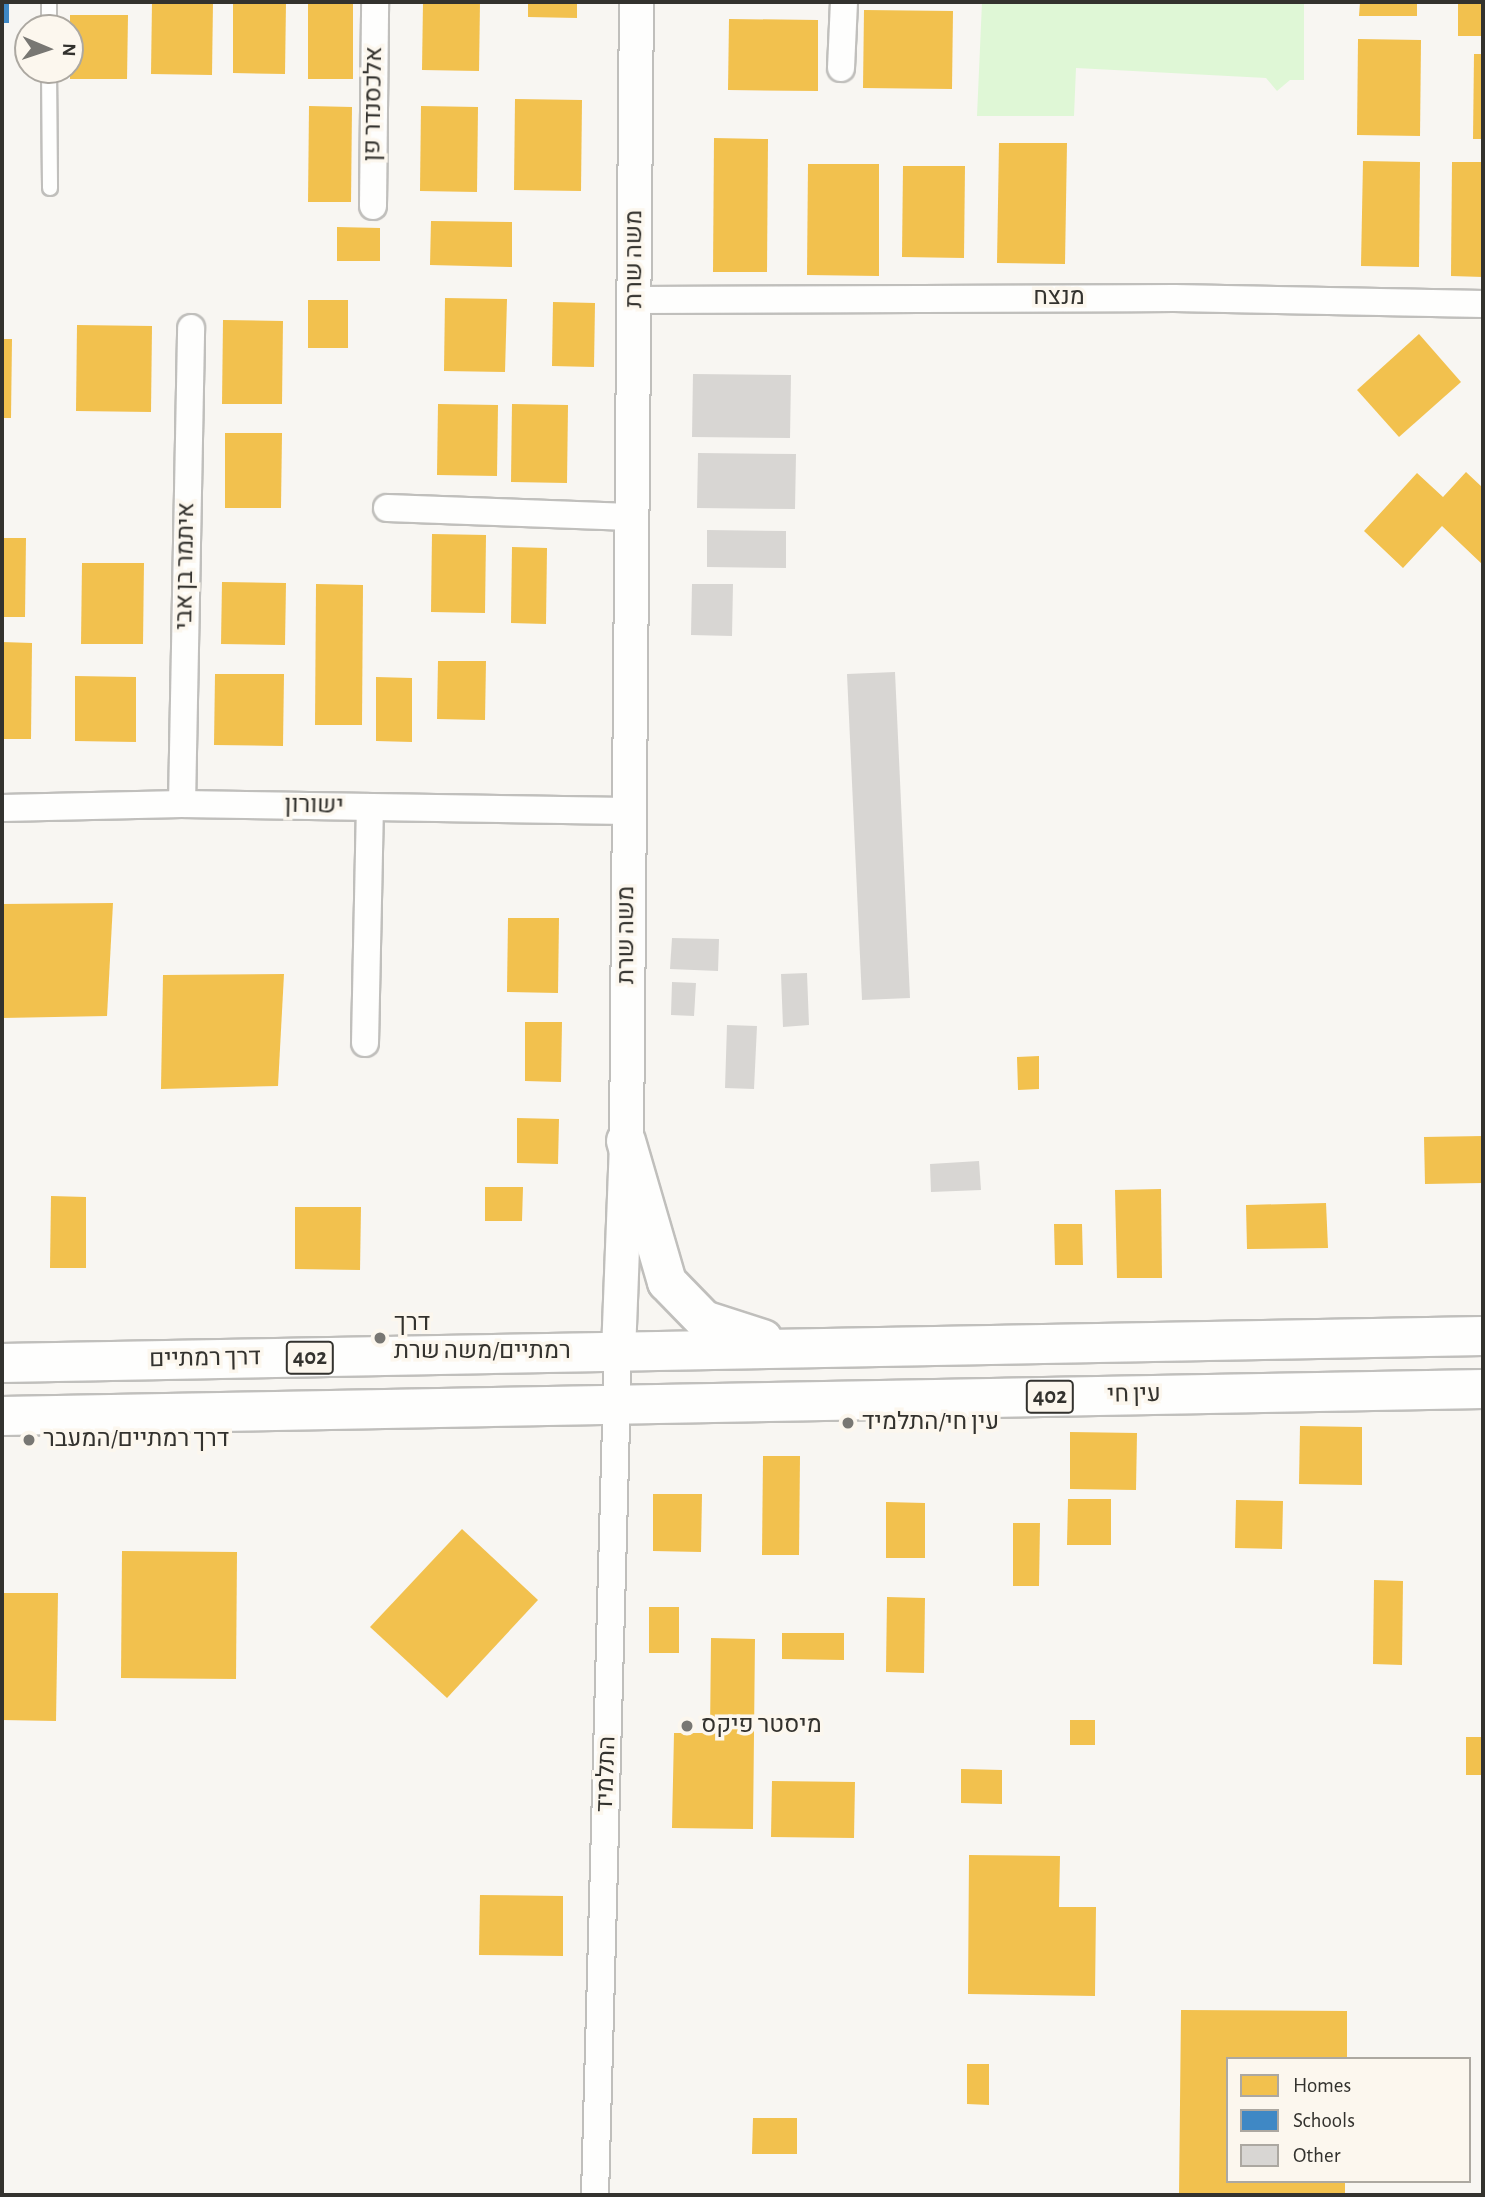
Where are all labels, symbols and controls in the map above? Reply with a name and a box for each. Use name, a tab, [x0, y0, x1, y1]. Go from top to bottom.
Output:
north arrow	[14, 14, 84, 84]
text: N	[59, 43, 78, 57]
street label: אלכסנדר פן	[359, 46, 389, 162]
street label: משה שרת	[621, 210, 649, 308]
street label: מנצח	[1033, 284, 1085, 312]
street label: איתמר בן אבי	[170, 502, 202, 630]
street label: ישורון	[284, 791, 344, 821]
street label: משה שרת	[613, 886, 641, 984]
place label: דרך רמתיים/משה שרת	[394, 1310, 571, 1366]
marker: דרך רמתיים/משה שרת	[372, 1330, 388, 1346]
road number: 402	[286, 1338, 334, 1378]
street label: דרך רמתיים	[149, 1344, 261, 1374]
road number: 402	[1026, 1378, 1074, 1416]
street label: עין חי	[1107, 1380, 1161, 1410]
place label: עין חי/התלמיד	[862, 1409, 999, 1437]
marker: עין חי/התלמיד	[840, 1415, 856, 1431]
place label: דרך רמתיים/המעבר	[43, 1426, 229, 1454]
marker: דרך רמתיים/המעבר	[21, 1432, 37, 1448]
place label: מיסטר פיקס	[701, 1712, 822, 1740]
marker: מיסטר פיקס	[679, 1718, 695, 1734]
street label: התלמיד	[591, 1735, 623, 1813]
legend	[1226, 2057, 1471, 2183]
text: Homes	[1293, 2075, 1351, 2096]
text: Schools	[1293, 2110, 1355, 2131]
text: Other	[1293, 2145, 1340, 2166]

